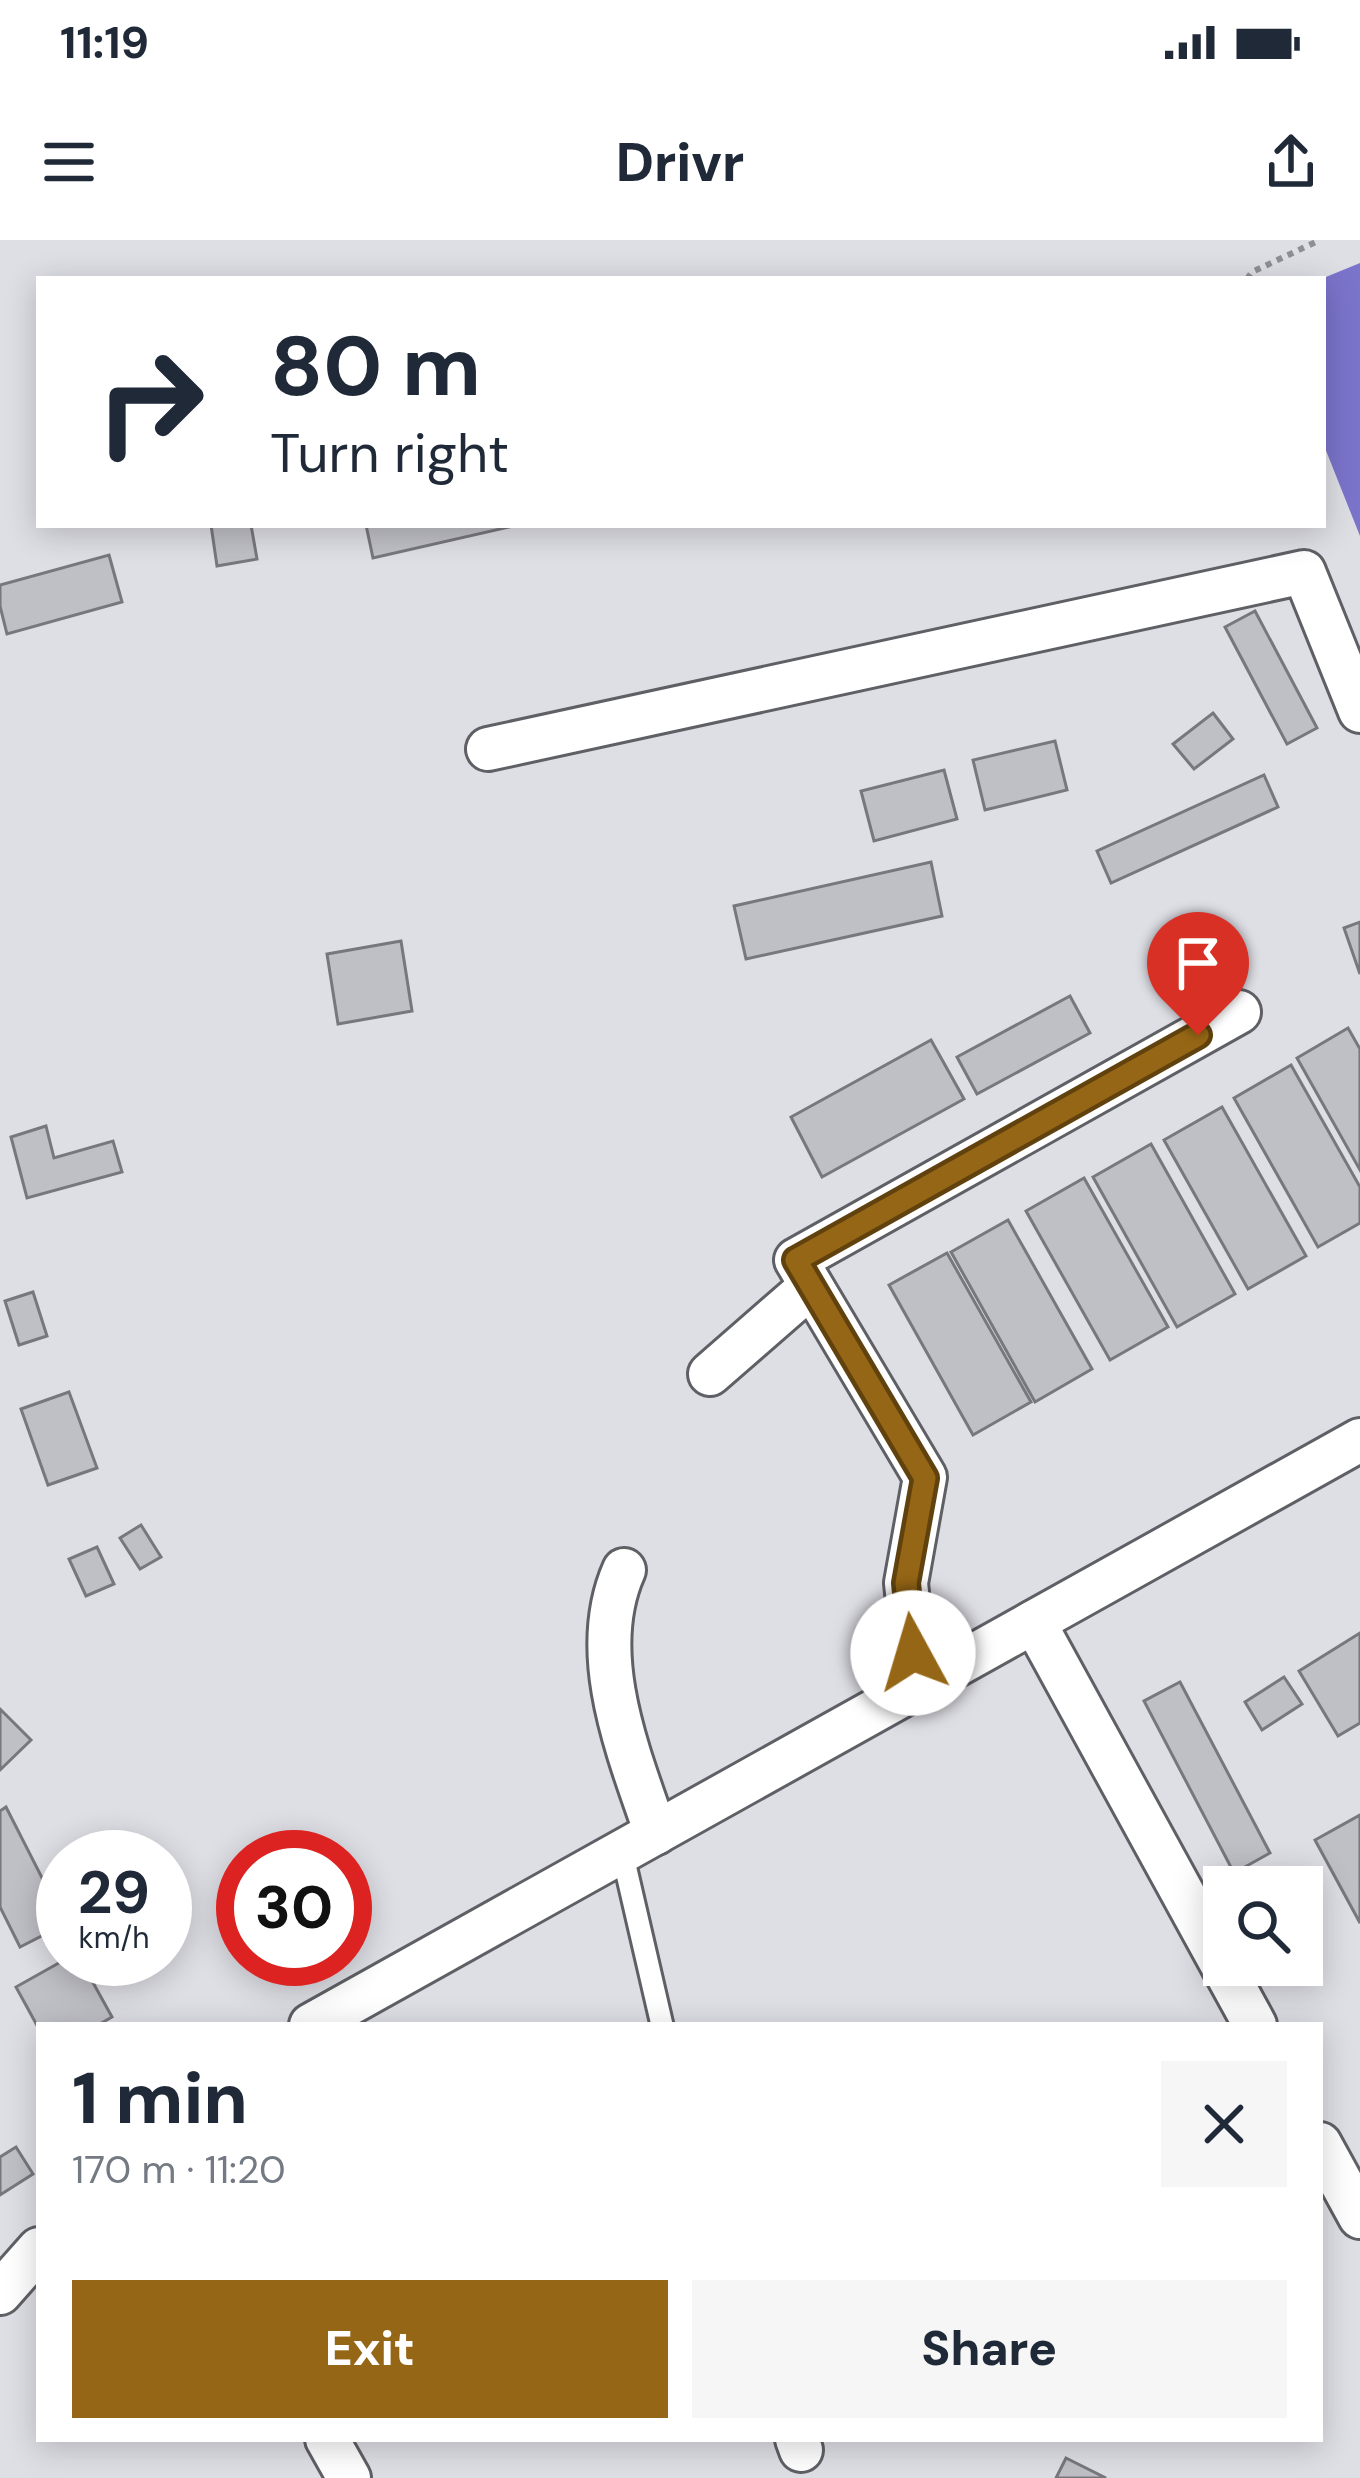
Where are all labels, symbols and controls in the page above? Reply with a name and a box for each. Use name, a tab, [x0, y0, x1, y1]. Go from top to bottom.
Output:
text: 11:19	[60, 13, 149, 72]
text: Drivr	[616, 127, 744, 198]
icon: menu	[36, 129, 102, 195]
icon: share	[1258, 129, 1324, 195]
text: 80 m	[270, 312, 481, 421]
icon: right	[72, 324, 228, 480]
text: Turn right	[270, 418, 509, 489]
pin	[1147, 912, 1249, 1035]
icon: arrive	[1165, 930, 1231, 996]
position arrow	[850, 1590, 976, 1716]
speed limit sign: 30	[216, 1830, 372, 1986]
text: 29	[78, 1853, 150, 1932]
map controls	[1203, 1866, 1323, 1986]
button: search	[1203, 1866, 1323, 1986]
text: km/h	[79, 1918, 149, 1957]
text: 1 min	[72, 2052, 248, 2145]
button: close	[1161, 2061, 1287, 2187]
text: 170 m · 11:20	[72, 2144, 286, 2195]
button: Exit	[72, 2280, 668, 2418]
button: Share	[692, 2280, 1287, 2418]

